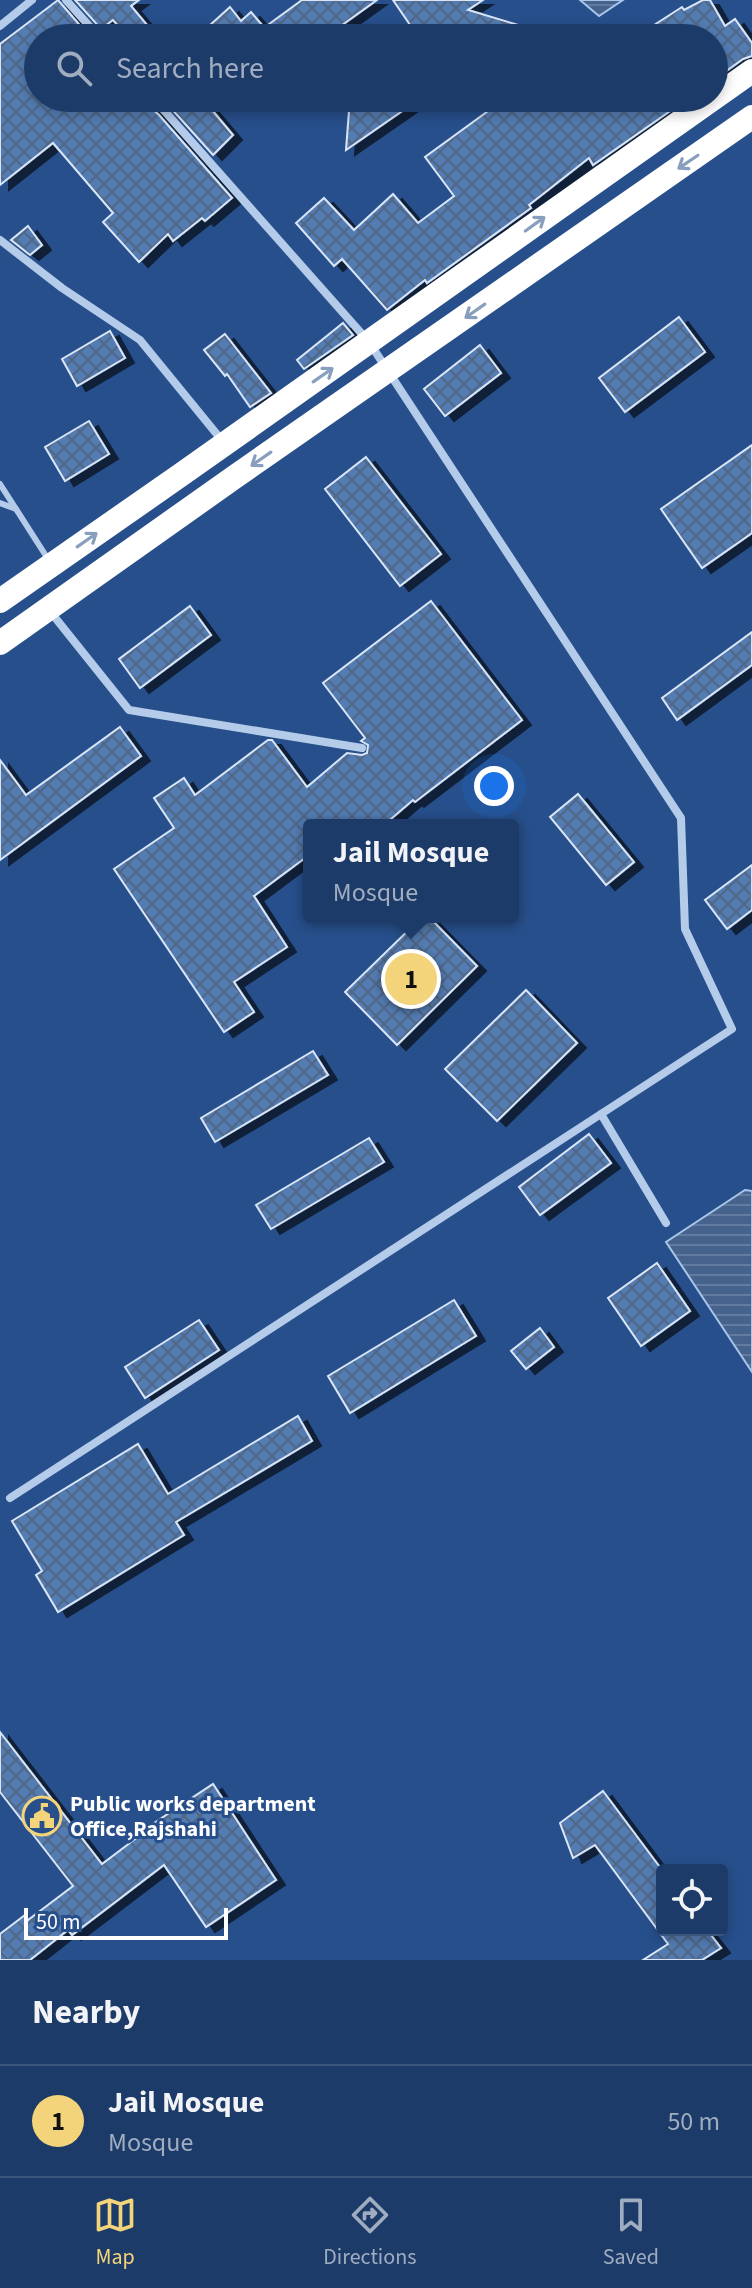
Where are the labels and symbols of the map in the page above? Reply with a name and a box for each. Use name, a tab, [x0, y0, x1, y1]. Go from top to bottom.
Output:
one-way arrow	[678, 154, 700, 170]
one-way arrow	[523, 216, 545, 232]
one-way arrow	[464, 303, 486, 319]
one-way arrow	[311, 367, 333, 383]
one-way arrow	[251, 451, 273, 467]
one-way arrow	[75, 532, 97, 548]
your location	[474, 766, 514, 806]
pin: 1	[385, 949, 437, 1009]
place label: Public works department Office,Rajshahi	[70, 1788, 316, 1845]
public building icon: Public works department Office,Rajshahi	[21, 1795, 63, 1837]
scale bar	[24, 1904, 228, 1940]

